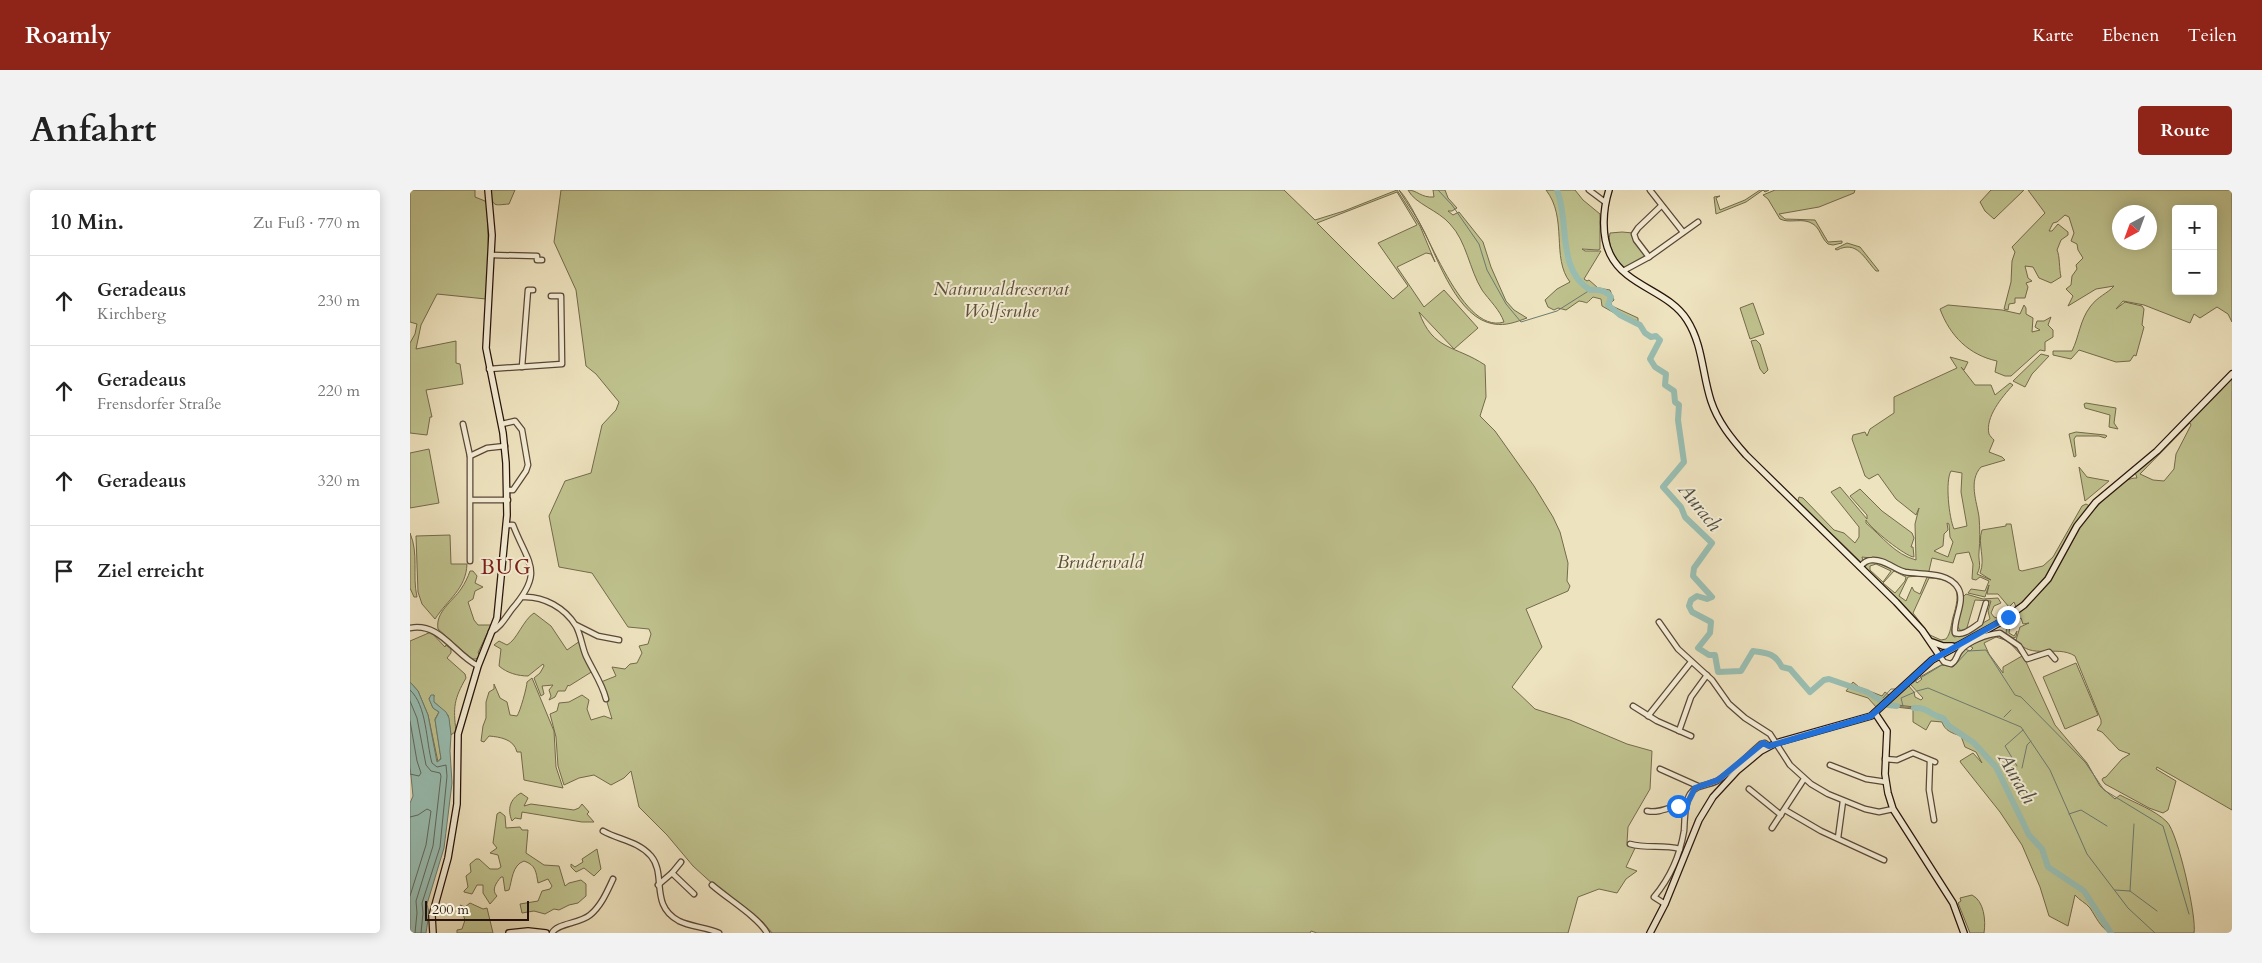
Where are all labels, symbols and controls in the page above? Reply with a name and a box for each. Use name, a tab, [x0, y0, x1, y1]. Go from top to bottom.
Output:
text: Roamly	[25, 19, 111, 52]
text: Karte	[2032, 23, 2074, 48]
text: Ebenen	[2102, 23, 2160, 48]
text: Teilen	[2188, 23, 2237, 48]
text: Anfahrt	[30, 106, 156, 154]
button: Route	[2138, 106, 2232, 155]
north arrow	[2112, 205, 2157, 250]
map controls	[2172, 205, 2217, 295]
button: +	[2172, 205, 2217, 250]
text: 10 Min.	[50, 208, 124, 237]
text: Zu Fuß · 770 m	[253, 212, 360, 234]
button: −	[2172, 250, 2217, 295]
park label: Naturwaldreservat Wolfsruhe	[933, 276, 1069, 324]
text: Geradeaus	[97, 277, 186, 303]
icon: ahead	[50, 287, 78, 315]
text: 230 m	[318, 290, 360, 312]
text: Kirchberg	[97, 303, 166, 325]
text: Geradeaus	[97, 367, 186, 393]
icon: ahead	[50, 377, 78, 405]
text: 220 m	[318, 380, 360, 402]
text: Frensdorfer Straße	[97, 393, 222, 415]
icon: ahead	[50, 467, 78, 495]
text: Geradeaus	[97, 468, 186, 494]
text: 320 m	[318, 470, 360, 492]
water label: Aurach	[1671, 476, 1728, 537]
park label: Bruderwald	[1057, 549, 1144, 575]
district label: BUG	[480, 553, 532, 582]
icon: arrive	[50, 557, 78, 585]
text: Ziel erreicht	[97, 558, 204, 584]
route end	[1997, 606, 2020, 629]
water label: Aurach	[1991, 746, 2043, 809]
route start	[1667, 795, 1690, 818]
scale bar	[425, 898, 529, 921]
text: 200 m	[432, 900, 469, 919]

